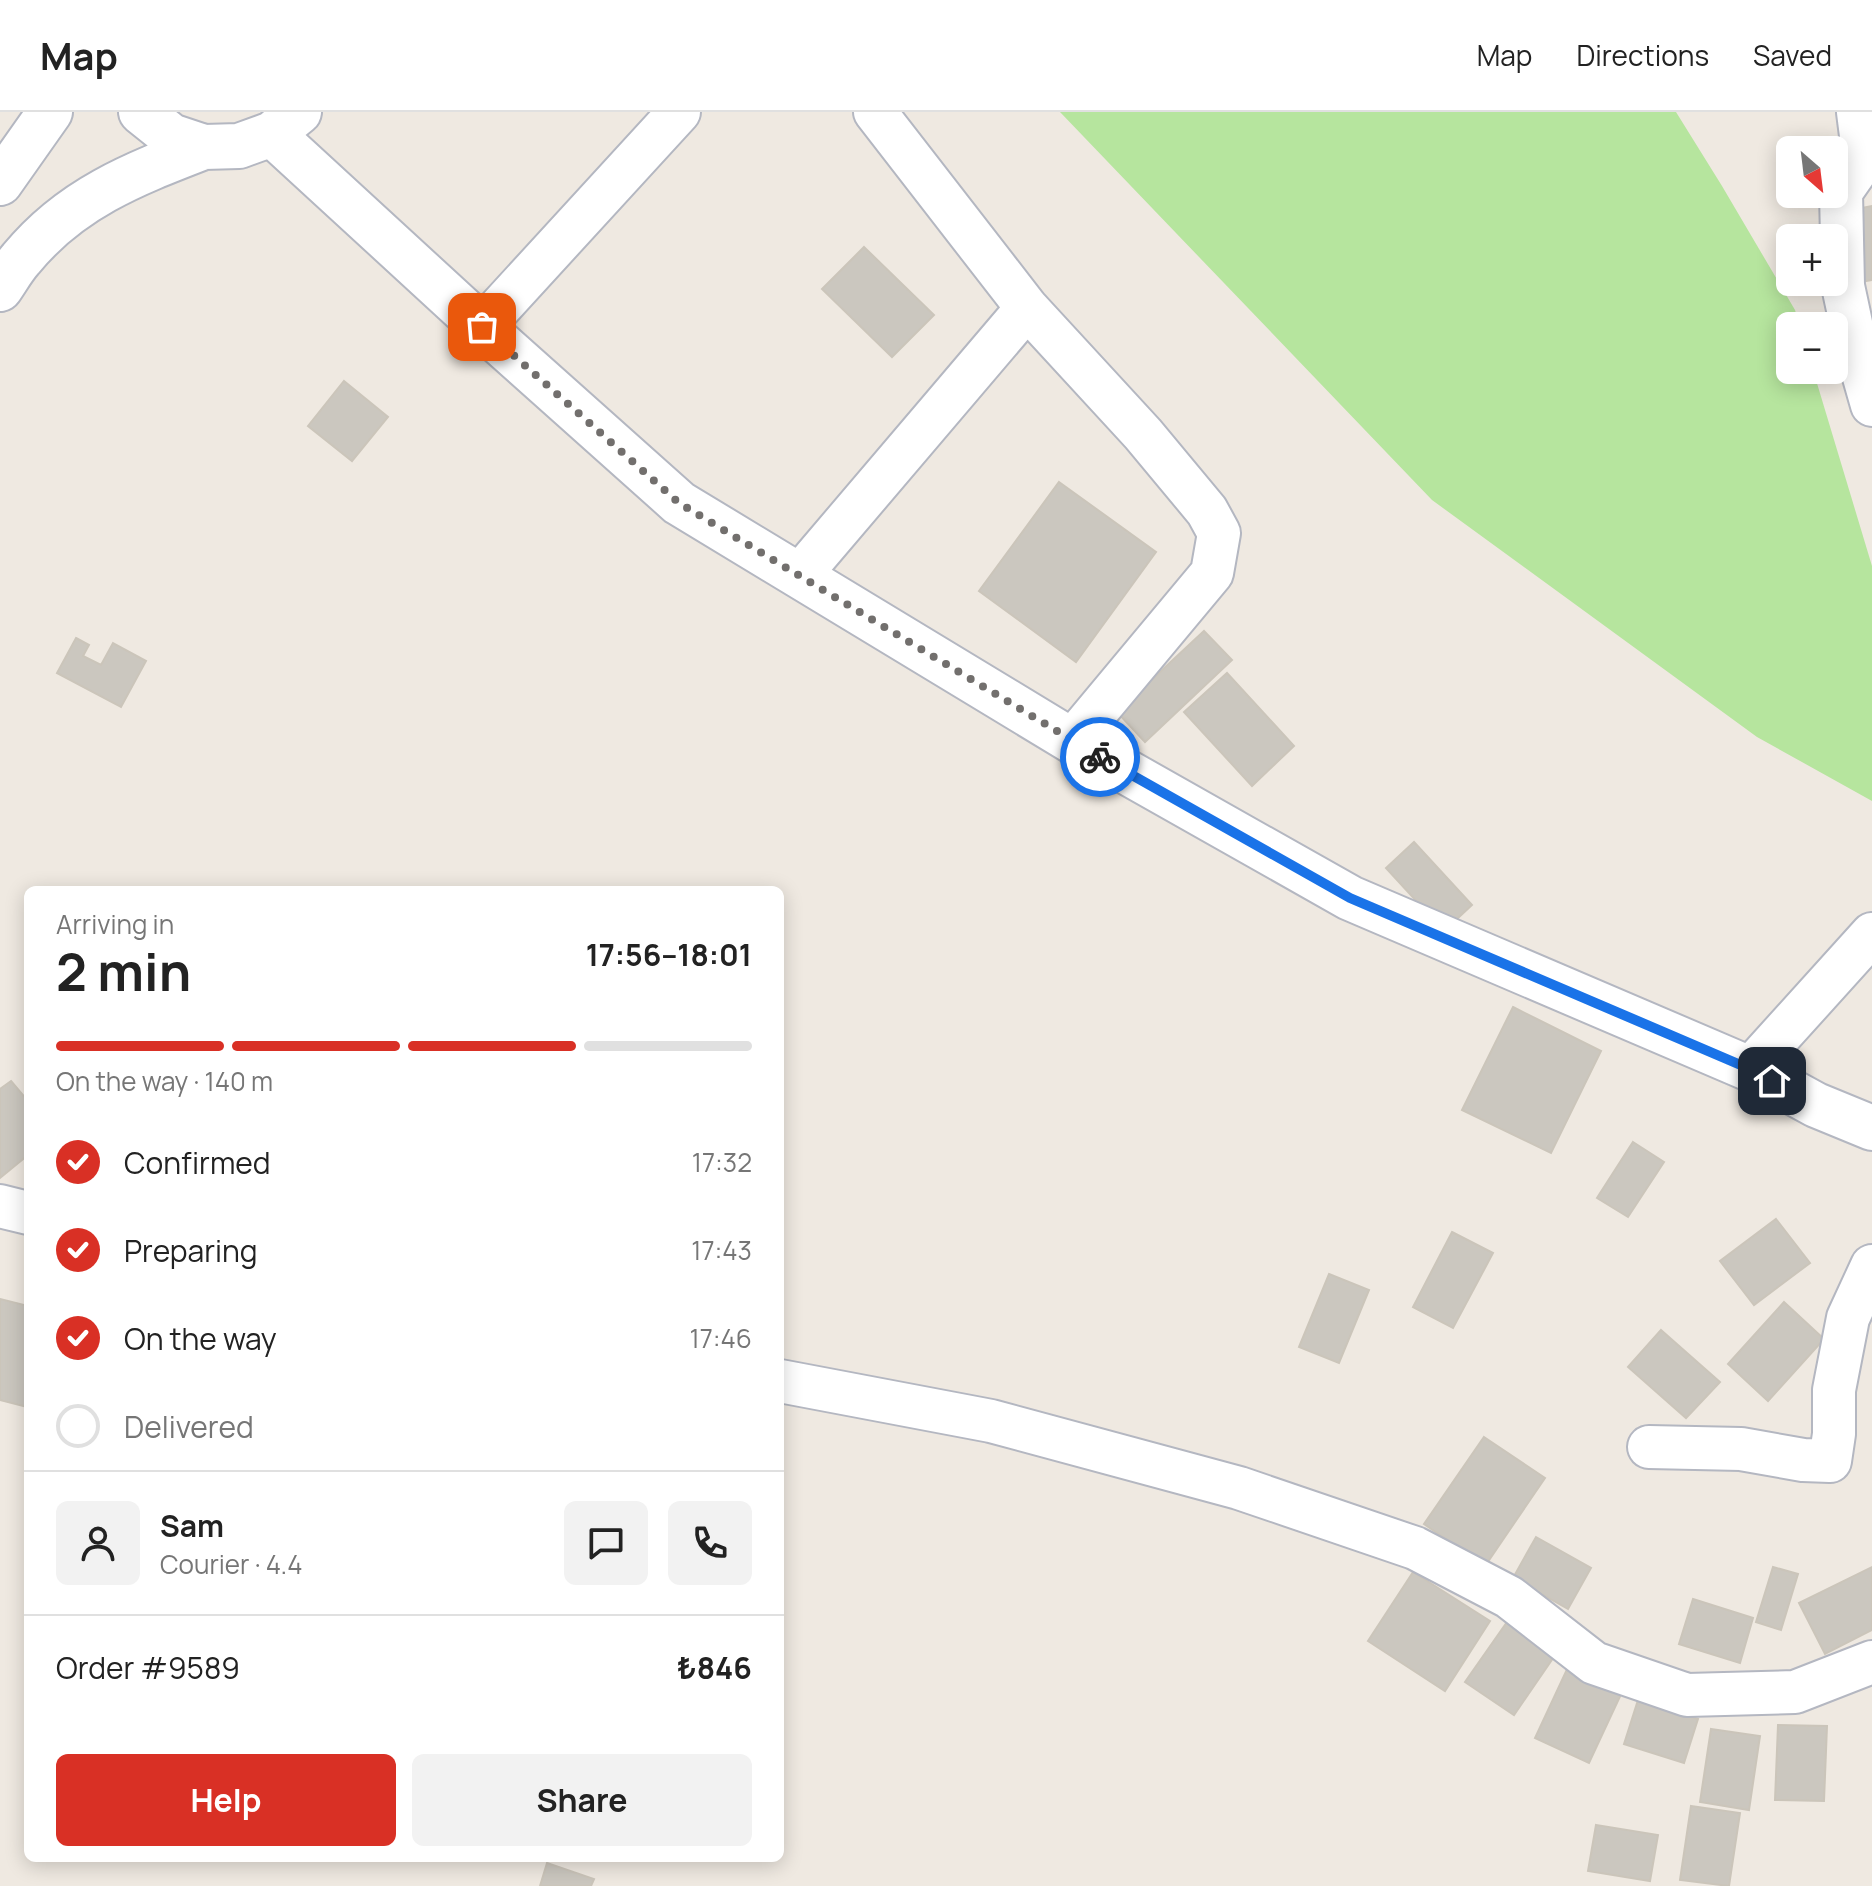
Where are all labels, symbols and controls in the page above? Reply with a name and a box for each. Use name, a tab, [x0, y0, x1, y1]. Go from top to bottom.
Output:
text: Map	[40, 29, 118, 81]
text: Map	[1477, 36, 1532, 74]
text: Directions	[1576, 36, 1709, 74]
text: Saved	[1753, 36, 1832, 74]
north arrow	[1776, 136, 1848, 208]
map controls	[1776, 136, 1848, 384]
button: +	[1776, 224, 1848, 296]
pin	[448, 293, 516, 361]
icon: bag	[460, 305, 504, 349]
button: −	[1776, 312, 1848, 384]
courier	[1060, 717, 1140, 797]
icon: bike	[1078, 735, 1122, 779]
text: Arriving in	[56, 906, 174, 942]
text: 17:56–18:01	[586, 934, 752, 975]
text: 2 min	[56, 936, 191, 1007]
pin	[1738, 1047, 1806, 1115]
icon: home	[1750, 1059, 1794, 1103]
text: On the way · 140 m	[56, 1063, 273, 1099]
icon: check	[56, 1140, 100, 1184]
text: Confirmed	[124, 1142, 271, 1183]
text: 17:32	[692, 1144, 752, 1180]
icon: check	[56, 1228, 100, 1272]
text: Preparing	[124, 1230, 258, 1271]
text: 17:43	[691, 1232, 752, 1268]
icon: check	[56, 1316, 100, 1360]
text: On the way	[124, 1318, 277, 1359]
text: 17:46	[690, 1320, 752, 1356]
text: Delivered	[124, 1406, 254, 1447]
button: person	[56, 1501, 140, 1585]
button: chat	[564, 1501, 648, 1585]
button: phone	[668, 1501, 752, 1585]
text: Sam	[160, 1505, 224, 1546]
text: Courier · 4.4	[160, 1546, 302, 1582]
text: Order #9589	[56, 1647, 240, 1688]
text: ₺846	[677, 1647, 752, 1688]
button: Help	[56, 1754, 396, 1846]
button: Share	[412, 1754, 752, 1846]

